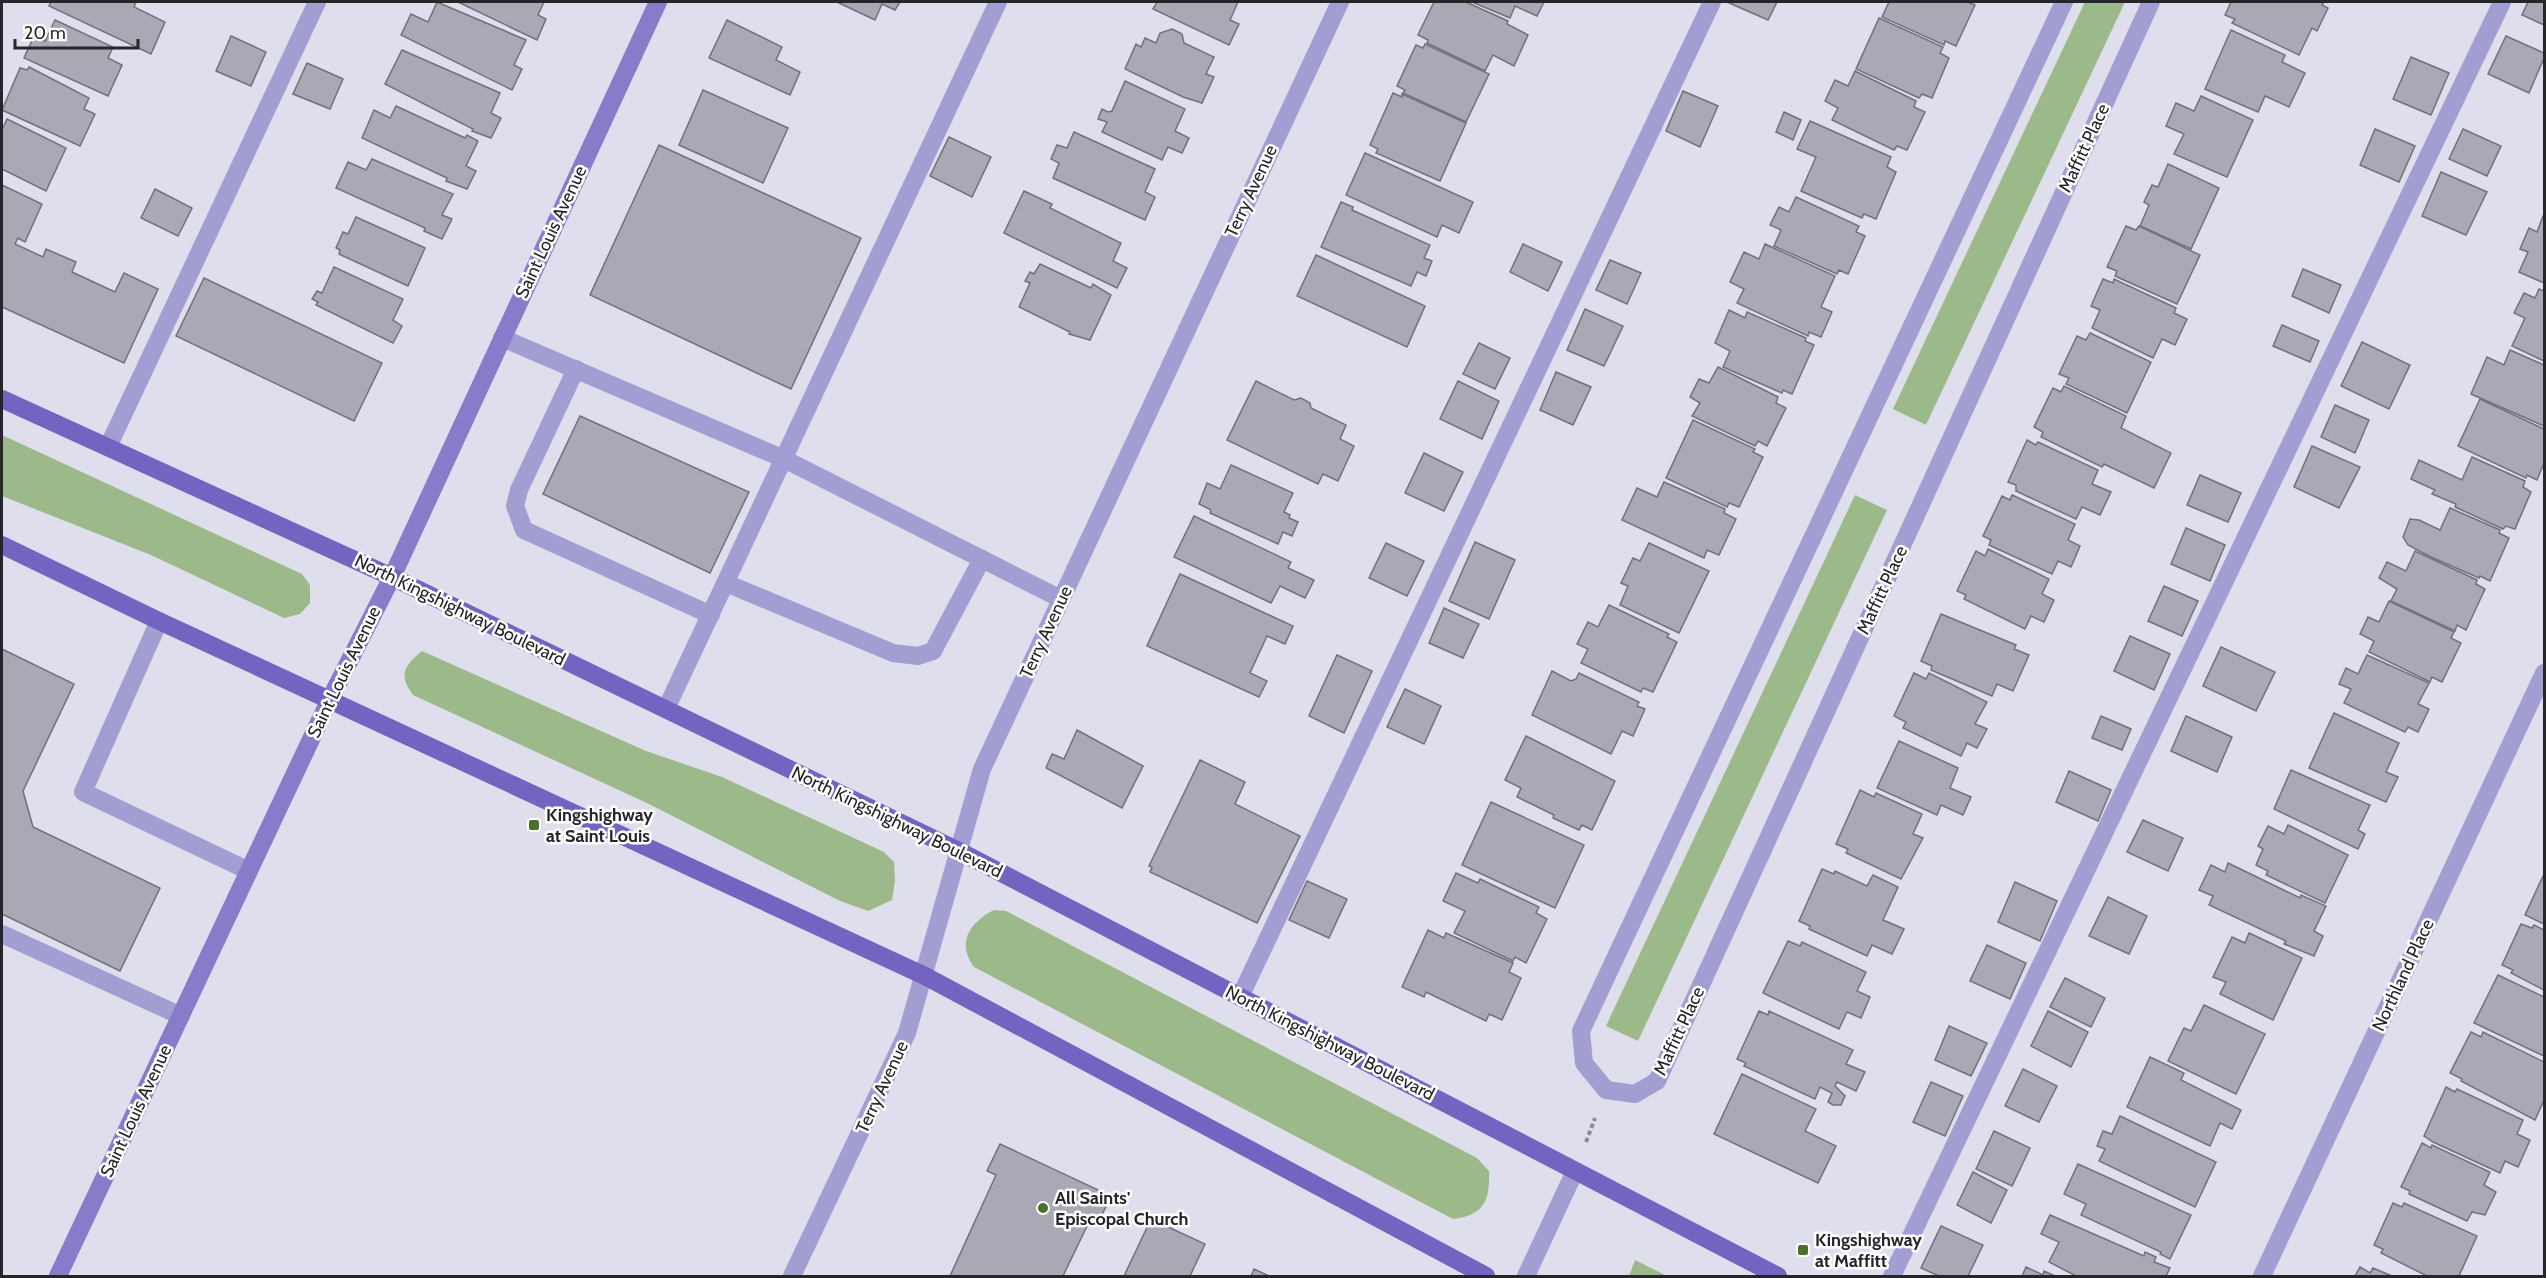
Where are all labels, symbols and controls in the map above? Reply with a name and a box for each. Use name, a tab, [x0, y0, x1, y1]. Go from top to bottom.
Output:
scale bar	[15, 12, 138, 50]
text: 20 m	[24, 22, 66, 44]
street label: Maffitt Place	[2054, 100, 2114, 196]
street label: Terry Avenue	[1220, 141, 1282, 241]
street label: Saint Louis Avenue	[511, 162, 591, 302]
street label: Maffitt Place	[1852, 542, 1912, 638]
street label: North Kingshighway Boulevard	[351, 549, 569, 671]
street label: Terry Avenue	[1015, 582, 1077, 682]
street label: Saint Louis Avenue	[303, 603, 385, 741]
street label: North Kingshighway Boulevard	[788, 761, 1006, 883]
place label: Kingshighway at Saint Louis	[546, 804, 653, 847]
marker: Kingshighway at Saint Louis	[527, 818, 541, 832]
street label: Northland Place	[2367, 915, 2439, 1035]
street label: North Kingshighway Boulevard	[1222, 981, 1438, 1105]
street label: Maffitt Place	[1649, 983, 1709, 1079]
street label: Terry Avenue	[851, 1037, 913, 1137]
street label: Saint Louis Avenue	[96, 1041, 176, 1181]
place label: All Saints' Episcopal Church	[1055, 1187, 1188, 1230]
marker: All Saints' Episcopal Church	[1036, 1201, 1050, 1215]
place label: Kingshighway at Maffitt	[1815, 1229, 1922, 1272]
marker: Kingshighway at Maffitt	[1796, 1243, 1810, 1257]

